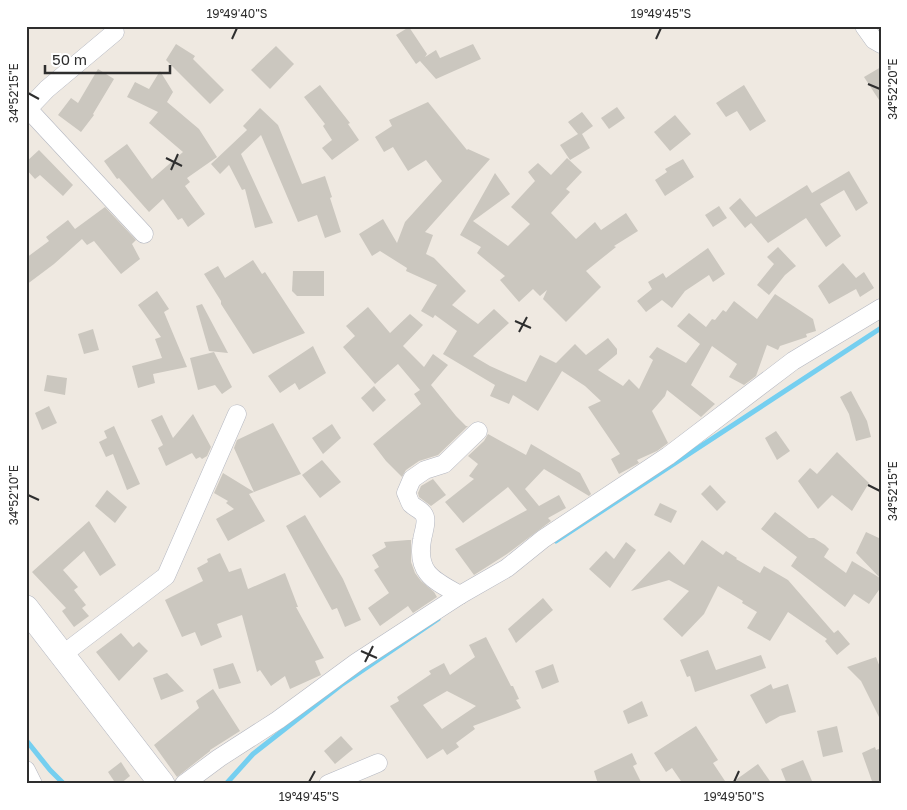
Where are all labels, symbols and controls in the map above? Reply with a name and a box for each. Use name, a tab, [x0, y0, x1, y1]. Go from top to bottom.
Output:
text: 19°49'40"S	[206, 6, 268, 21]
text: 19°49'45"S	[631, 6, 692, 21]
scale bar	[45, 42, 170, 74]
text: 50 m	[52, 50, 87, 68]
text: 34°52'20"E	[885, 58, 900, 120]
text: 34°52'15"E	[6, 63, 21, 123]
text: 34°52'15"E	[885, 461, 900, 521]
text: 34°52'10"E	[6, 465, 21, 525]
text: 19°49'45"S	[279, 789, 340, 804]
text: 19°49'50"S	[704, 789, 765, 804]

